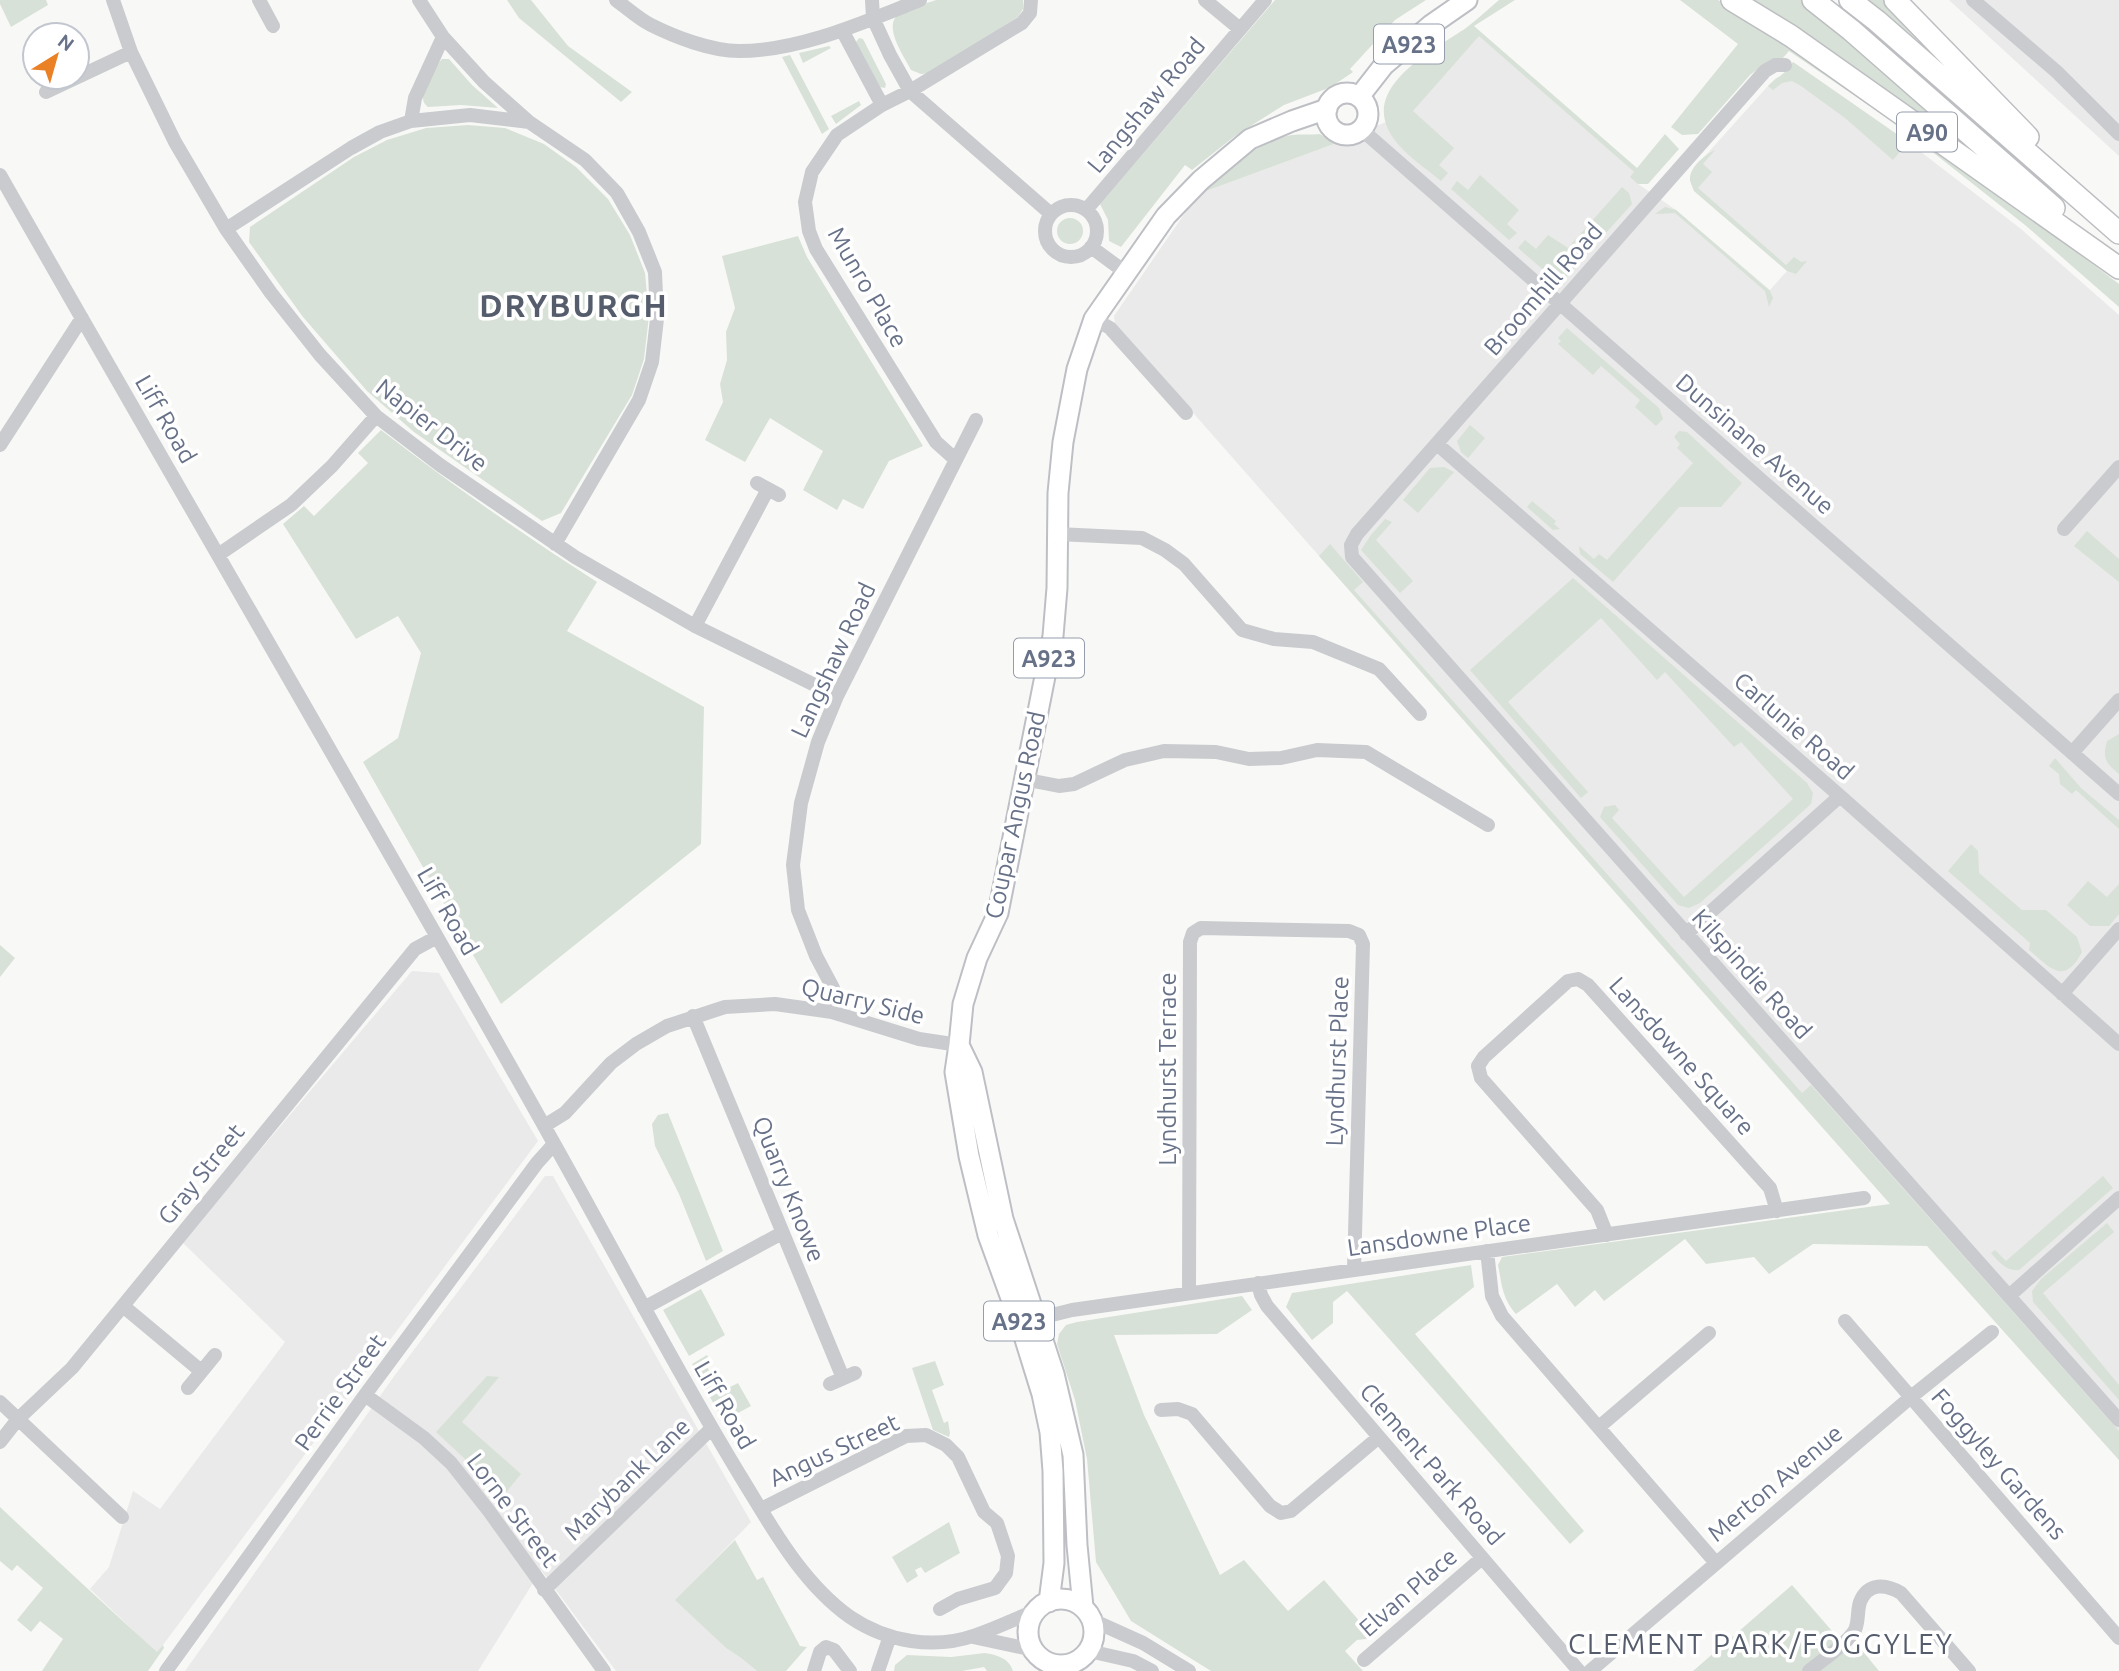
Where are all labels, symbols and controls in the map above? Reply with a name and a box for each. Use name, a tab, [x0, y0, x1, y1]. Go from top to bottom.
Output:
north arrow	[21, 21, 91, 91]
road number: A923	[1374, 24, 1444, 64]
text: N	[54, 29, 79, 55]
street label: Langshaw Road	[1082, 32, 1210, 178]
road number: A90	[1897, 113, 1957, 152]
street label: Broomhill Road	[1478, 217, 1608, 361]
street label: Munro Place	[823, 222, 913, 352]
district label: DRYBURGH	[479, 287, 669, 323]
street label: Dunsinane Avenue	[1671, 368, 1839, 520]
street label: Liff Road	[130, 370, 202, 468]
street label: Napier Drive	[371, 373, 493, 477]
street label: Langshaw Road	[785, 578, 881, 742]
road number: A923	[1014, 638, 1084, 678]
street label: Carlunie Road	[1729, 667, 1859, 785]
street label: Coupar Angus Road	[980, 709, 1050, 921]
street label: Liff Road	[412, 862, 484, 960]
street label: Kilspindie Road	[1687, 904, 1817, 1044]
street label: Lyndhurst Terrace	[1154, 972, 1181, 1166]
street label: Lansdowne Square	[1604, 972, 1760, 1140]
street label: Quarry Side	[799, 973, 927, 1029]
street label: Lyndhurst Place	[1321, 975, 1353, 1147]
street label: Quarry Knowe	[748, 1112, 830, 1266]
street label: Gray Street	[152, 1118, 250, 1230]
street label: Lansdowne Place	[1345, 1209, 1533, 1261]
road number: A923	[984, 1302, 1054, 1340]
street label: Perrie Street	[289, 1328, 391, 1455]
street label: Liff Road	[689, 1356, 761, 1454]
street label: Clement Park Road	[1354, 1378, 1510, 1550]
street label: Foggyley Gardens	[1926, 1383, 2072, 1545]
street label: Angus Street	[765, 1408, 904, 1492]
street label: Marybank Lane	[559, 1412, 695, 1546]
street label: Merton Avenue	[1702, 1419, 1848, 1547]
street label: Lorne Street	[462, 1448, 565, 1572]
street label: Elvan Place	[1354, 1542, 1462, 1642]
district label: CLEMENT PARK/FOGGYLEY	[1568, 1628, 1954, 1659]

